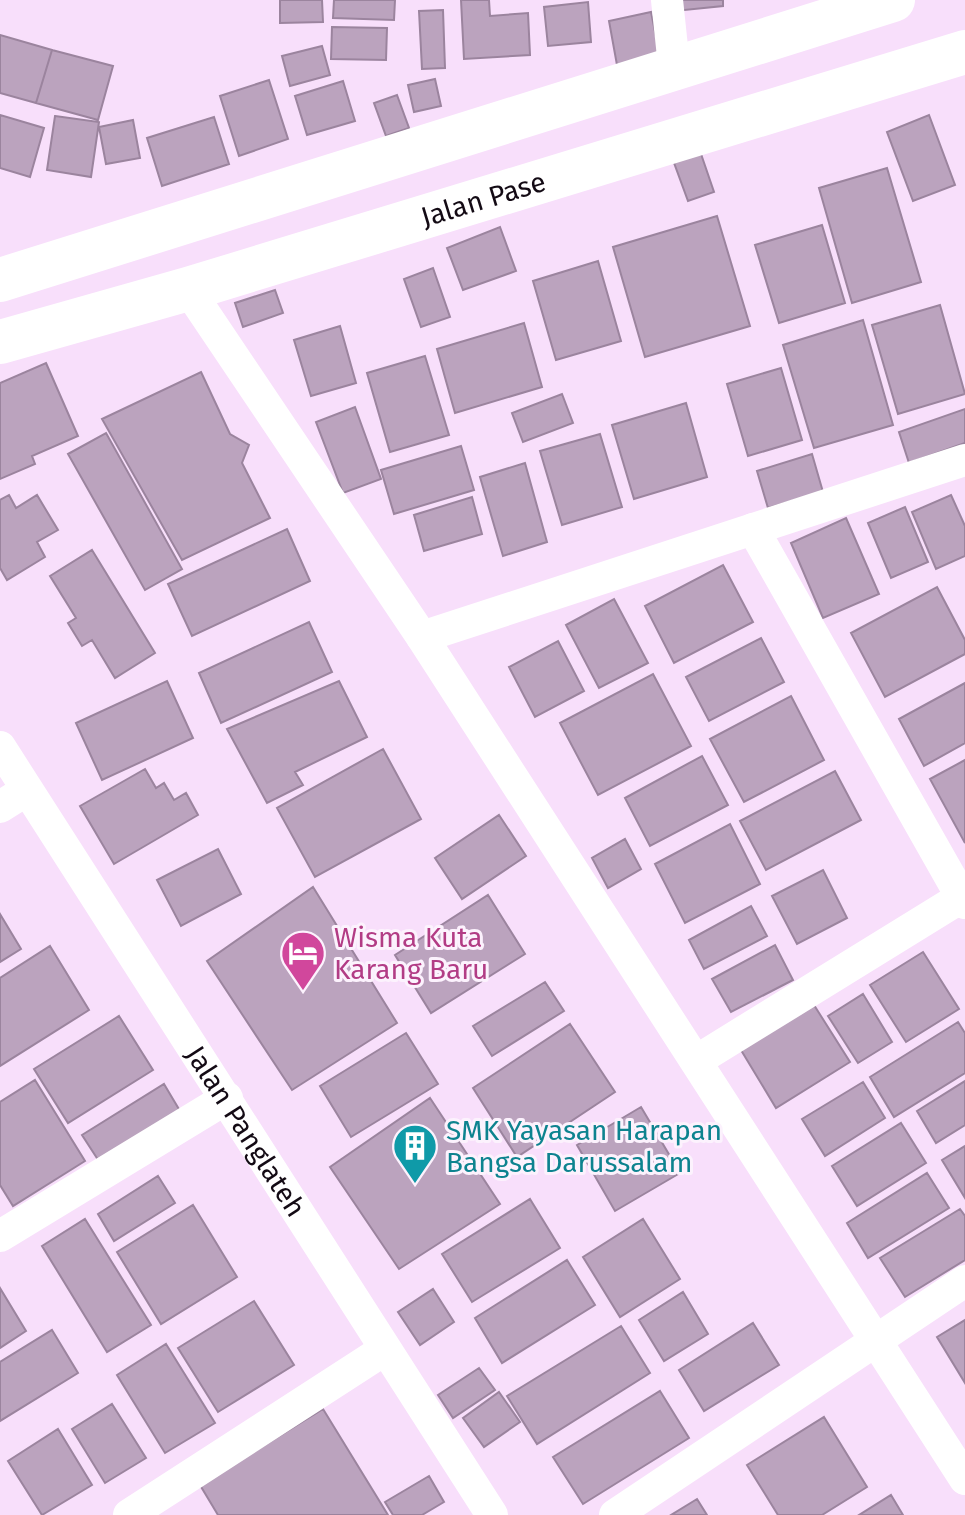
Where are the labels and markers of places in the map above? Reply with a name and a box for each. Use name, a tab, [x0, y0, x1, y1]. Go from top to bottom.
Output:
place label: Wisma Kuta Karang Baru	[334, 921, 488, 986]
hotel icon: Wisma Kuta Karang Baru	[279, 929, 327, 992]
place label: SMK Yayasan Harapan Bangsa Darussalam	[446, 1114, 722, 1179]
building icon: SMK Yayasan Harapan Bangsa Darussalam	[391, 1122, 439, 1185]

